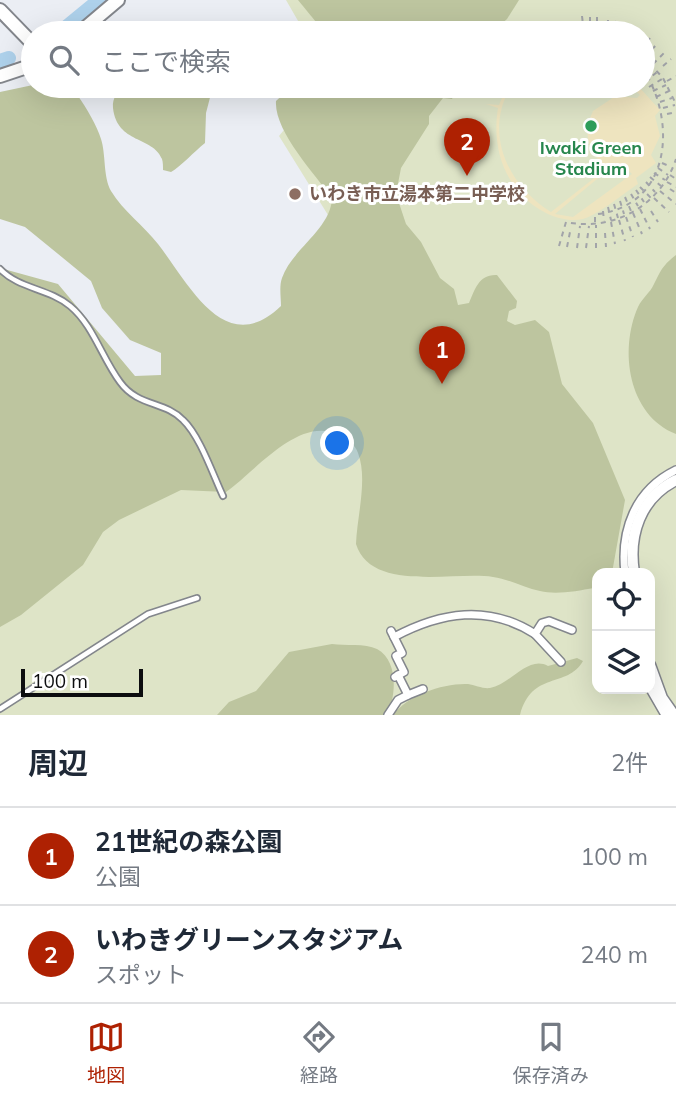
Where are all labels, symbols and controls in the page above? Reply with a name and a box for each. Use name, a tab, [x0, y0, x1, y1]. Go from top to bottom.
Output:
search box	[21, 21, 655, 98]
icon: search	[45, 41, 83, 79]
text: ここで検索	[101, 45, 231, 78]
pin: 2	[444, 118, 490, 176]
marker: Iwaki Green Stadium	[583, 118, 599, 134]
place label: Iwaki Green Stadium	[540, 136, 642, 180]
place label: いわき市立湯本第二中学校	[309, 182, 525, 205]
marker: いわき市立湯本第二中学校	[287, 186, 303, 202]
pin: 1	[419, 326, 465, 384]
your location	[320, 426, 354, 460]
map controls	[592, 568, 655, 694]
button: locate	[592, 568, 655, 631]
button: layers	[592, 631, 655, 694]
scale bar	[21, 666, 144, 698]
text: 100 m	[32, 669, 88, 693]
text: 周辺	[28, 744, 88, 782]
text: 2件	[611, 748, 648, 777]
text: 21世紀の森公園	[95, 825, 282, 858]
text: 1	[44, 842, 58, 871]
text: 100 m	[580, 842, 648, 871]
text: 公園	[95, 862, 141, 891]
text: いわきグリーンスタジアム	[95, 923, 403, 956]
text: 2	[44, 940, 58, 969]
text: 240 m	[580, 940, 648, 969]
text: スポット	[95, 960, 187, 989]
tab: 地図	[87, 1018, 125, 1087]
tab: 経路	[300, 1018, 338, 1087]
tab: 保存済み	[513, 1018, 589, 1087]

